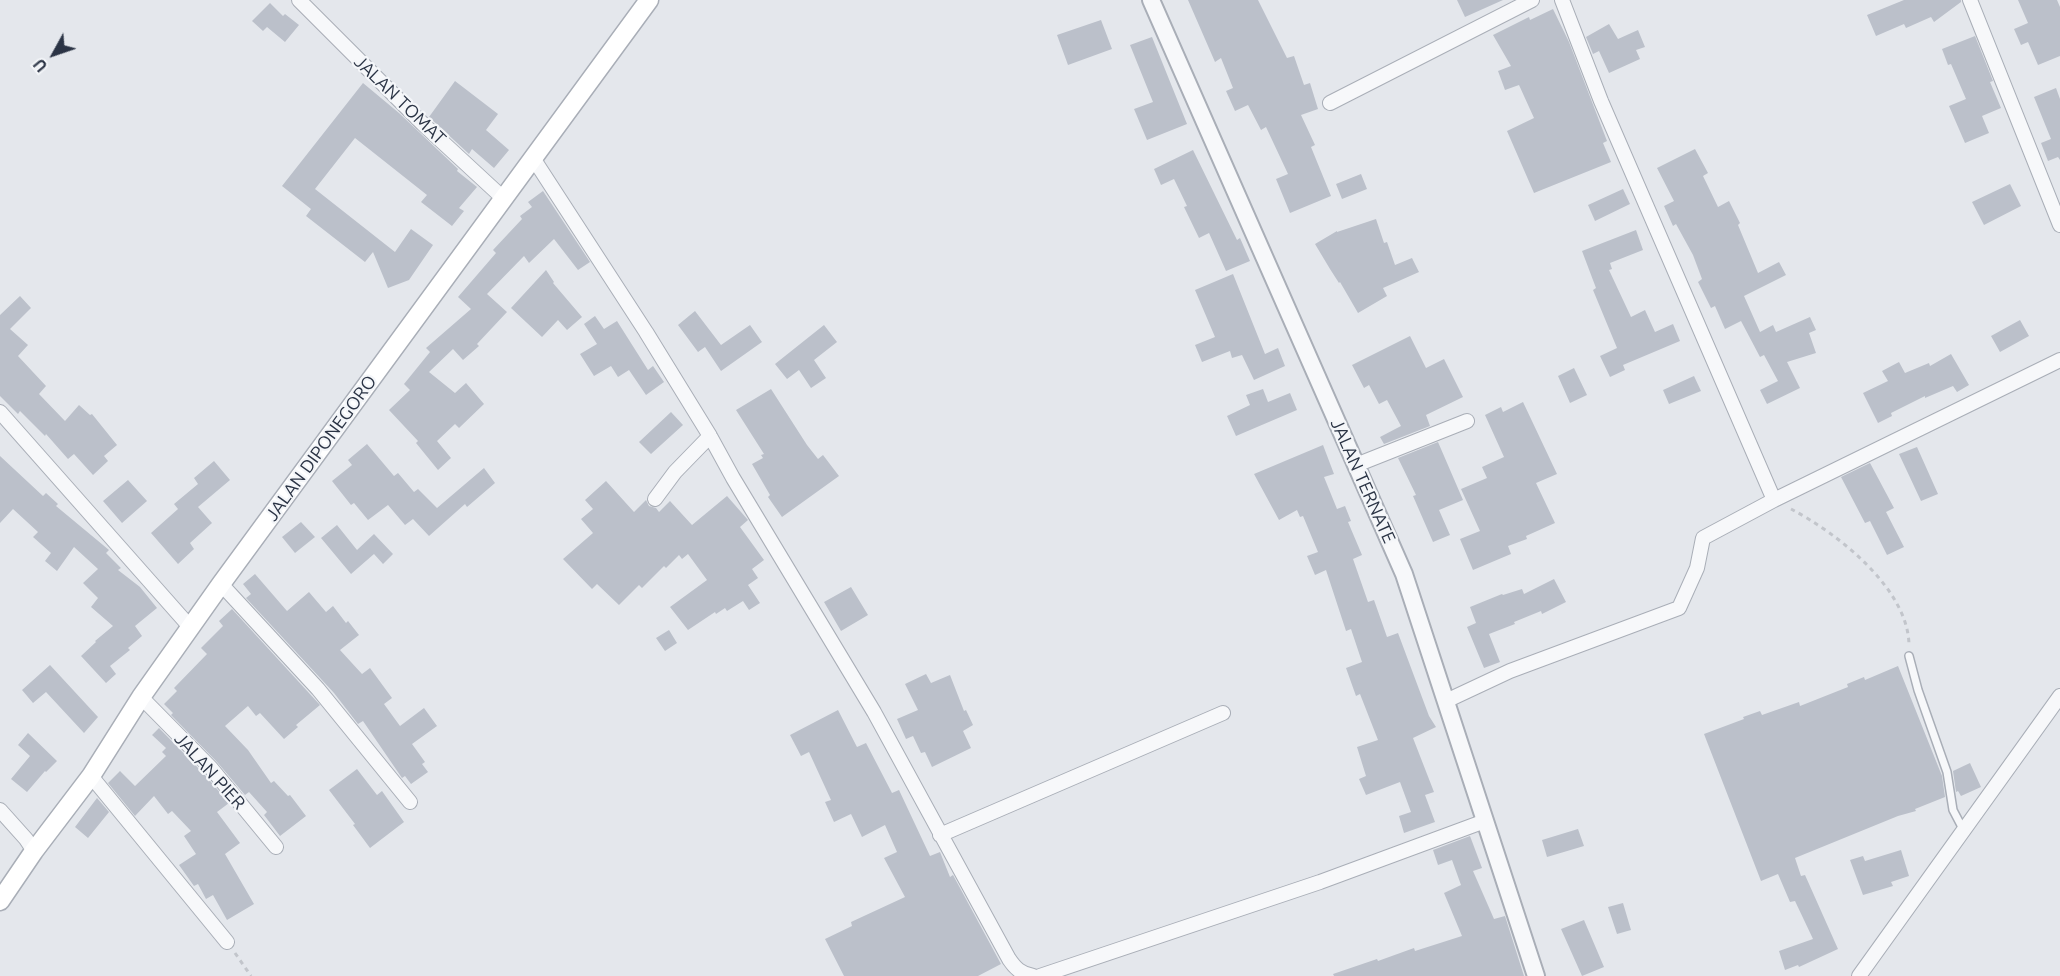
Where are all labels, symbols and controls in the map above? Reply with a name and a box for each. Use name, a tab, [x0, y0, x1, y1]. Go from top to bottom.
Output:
north arrow	[24, 24, 84, 84]
street label: JALAN TOMAT	[350, 51, 450, 149]
text: U	[30, 55, 51, 76]
street label: JALAN DIPONEGORO	[261, 371, 381, 525]
street label: JALAN TERNATE	[1326, 415, 1400, 547]
street label: JALAN PIER	[170, 728, 250, 814]

